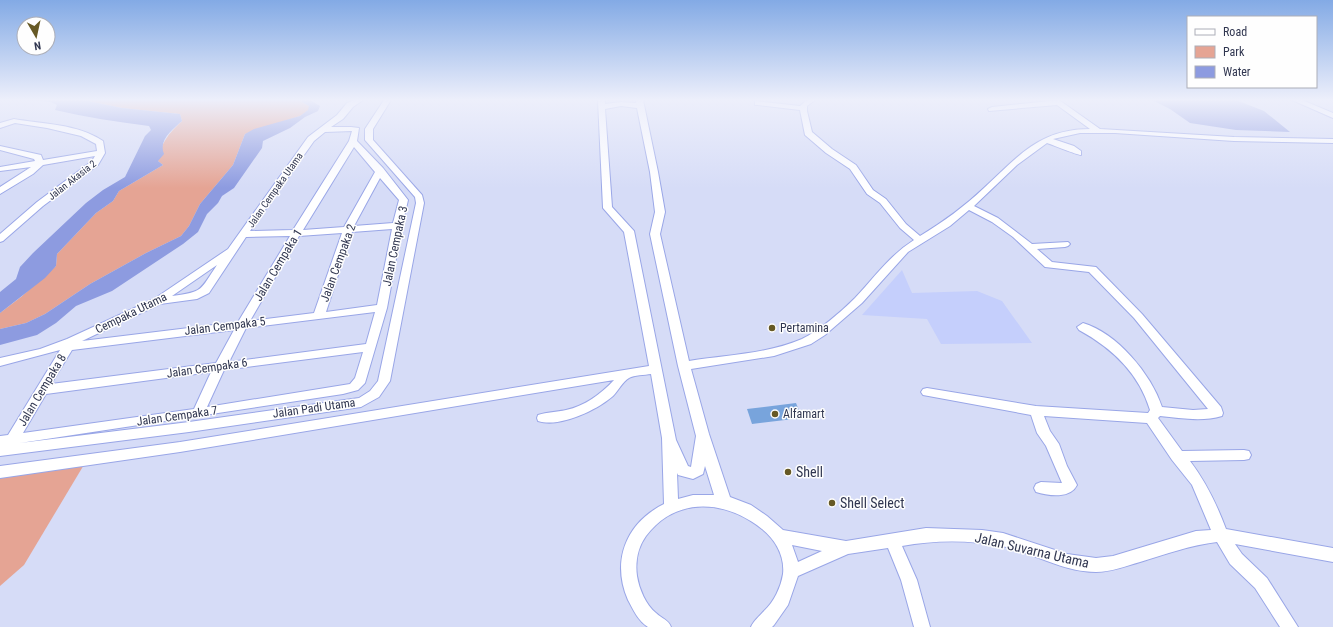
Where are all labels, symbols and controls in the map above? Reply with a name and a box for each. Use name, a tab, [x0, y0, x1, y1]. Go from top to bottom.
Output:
north arrow	[16, 16, 56, 56]
legend	[1187, 16, 1317, 88]
text: Road	[1223, 25, 1247, 39]
text: N	[33, 38, 42, 52]
text: Park	[1223, 45, 1245, 59]
text: Water	[1223, 65, 1251, 79]
street label: Jalan Cempaka Utama	[245, 150, 305, 229]
street label: Jalan Akasia 2	[46, 158, 98, 202]
street label: Jalan Cempaka 3	[380, 205, 410, 287]
street label: Jalan Cempaka 2	[317, 222, 359, 304]
street label: Jalan Cempaka 1	[251, 226, 305, 304]
street label: Cempaka Utama	[93, 290, 169, 336]
street label: Jalan Cempaka 5	[184, 314, 266, 338]
place label: Pertamina	[780, 321, 829, 335]
marker: Pertamina	[767, 323, 777, 333]
street label: Jalan Cempaka 8	[15, 351, 69, 429]
street label: Jalan Cempaka 6	[166, 355, 248, 381]
street label: Jalan Padi Utama	[272, 395, 356, 421]
street label: Jalan Cempaka 7	[136, 403, 218, 429]
place label: Alfamart	[783, 407, 825, 421]
marker: Alfamart	[770, 409, 780, 419]
place label: Shell	[796, 464, 823, 480]
marker: Shell	[783, 467, 793, 477]
place label: Shell Select	[840, 495, 904, 511]
marker: Shell Select	[827, 498, 837, 508]
street label: Jalan Suvarna Utama	[973, 529, 1091, 571]

